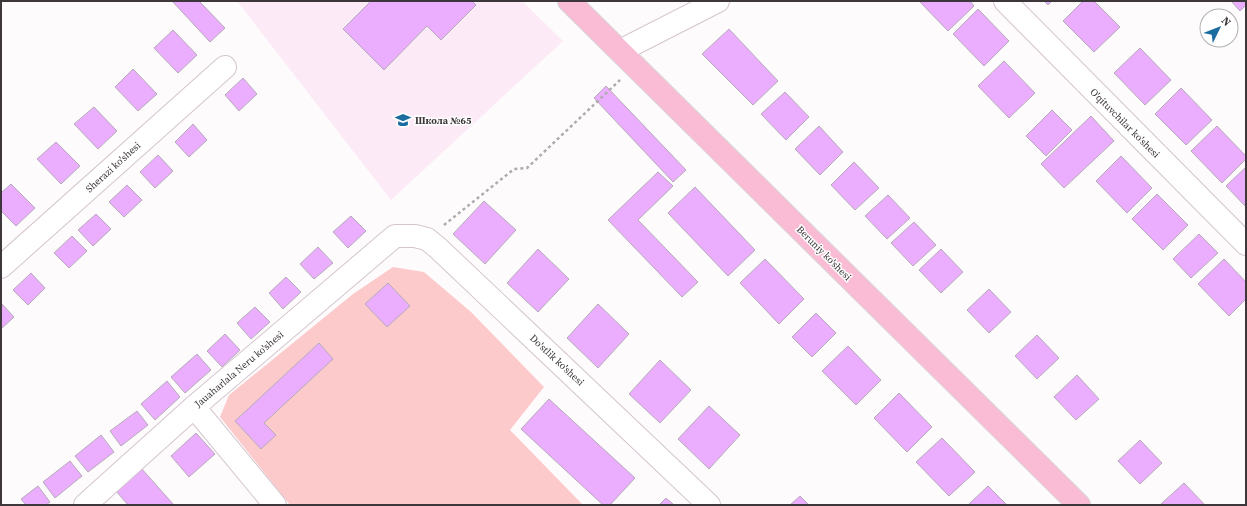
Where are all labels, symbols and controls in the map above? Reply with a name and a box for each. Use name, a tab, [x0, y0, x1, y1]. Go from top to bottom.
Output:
north arrow	[1199, 8, 1239, 48]
text: N	[1218, 13, 1234, 30]
street label: O'qituvchilar ko'shesi	[1087, 85, 1163, 161]
school or university icon: Школа №65	[394, 111, 412, 129]
place label: Школа №65	[415, 114, 472, 127]
street label: Sherazi ko'shesi	[83, 139, 143, 195]
street label: Beruniy ko'shesi	[794, 223, 854, 283]
street label: Jauaharlala Neru ko'shesi	[191, 328, 286, 411]
street label: Do'stlik ko'shesi	[527, 332, 587, 388]

